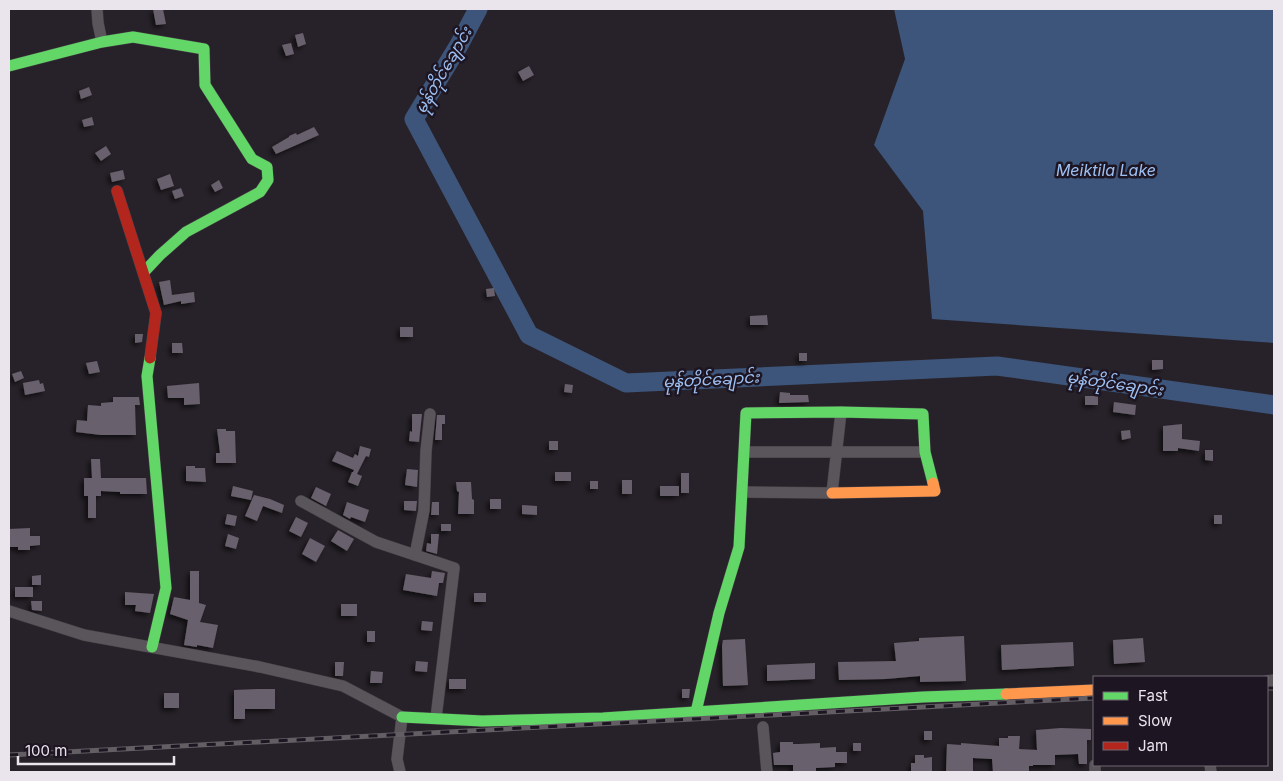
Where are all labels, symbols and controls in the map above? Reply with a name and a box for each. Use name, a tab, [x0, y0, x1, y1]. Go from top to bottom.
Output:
water label: မုန်တိုင်ချောင်း	[409, 22, 480, 119]
water label: Meiktila Lake	[1056, 160, 1156, 180]
water label: မုန်တိုင်ချောင်း	[662, 365, 761, 396]
water label: မုန်တိုင်ချောင်း	[1065, 365, 1166, 404]
legend	[1093, 676, 1268, 766]
text: Fast	[1138, 686, 1168, 705]
text: Slow	[1138, 711, 1172, 730]
scale bar	[18, 734, 174, 766]
text: Jam	[1138, 736, 1168, 755]
text: 100 m	[25, 741, 67, 760]

